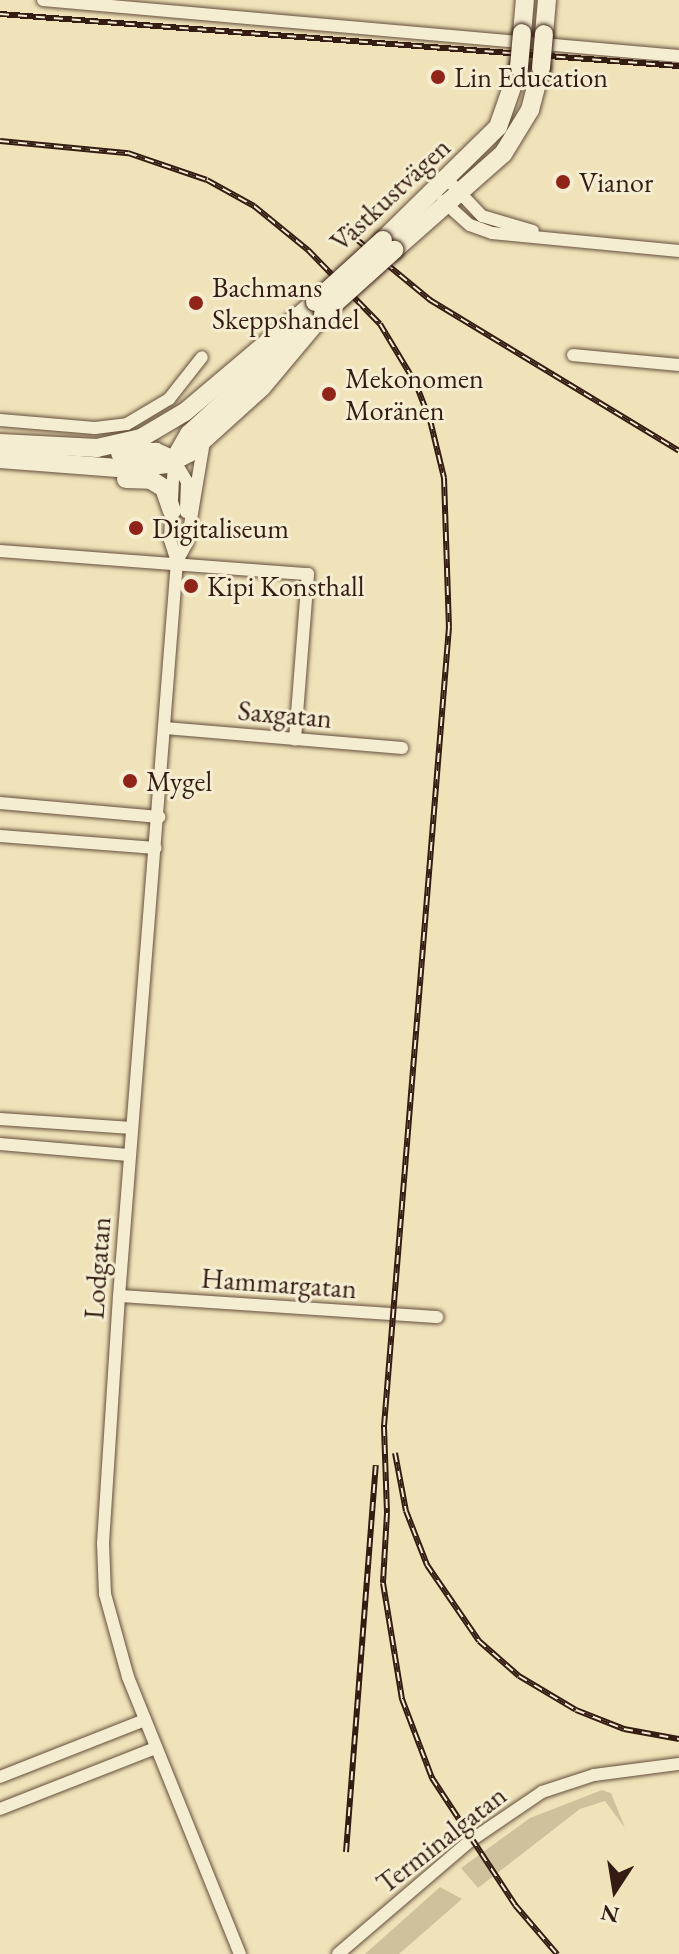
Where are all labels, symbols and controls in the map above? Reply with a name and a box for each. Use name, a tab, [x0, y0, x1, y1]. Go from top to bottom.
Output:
place label: Lin Education	[454, 60, 608, 94]
marker: Lin Education	[429, 68, 447, 86]
street label: Västkustvägen	[323, 130, 457, 258]
place label: Vianor	[579, 165, 653, 199]
marker: Vianor	[554, 173, 572, 191]
place label: Bachmans Skeppshandel	[212, 270, 359, 336]
marker: Bachmans Skeppshandel	[187, 294, 205, 312]
place label: Mekonomen Moränen	[345, 361, 484, 427]
marker: Mekonomen Moränen	[320, 385, 338, 403]
place label: Digitaliseum	[152, 511, 289, 545]
marker: Digitaliseum	[127, 519, 145, 537]
place label: Kipi Konsthall	[207, 569, 364, 603]
marker: Kipi Konsthall	[182, 577, 200, 595]
street label: Saxgatan	[237, 693, 333, 735]
place label: Mygel	[146, 764, 212, 798]
marker: Mygel	[121, 772, 139, 790]
street label: Lodgatan	[77, 1216, 117, 1320]
street label: Hammargatan	[200, 1261, 358, 1305]
street label: Terminalgatan	[369, 1778, 513, 1900]
north arrow	[575, 1850, 655, 1930]
text: N	[598, 1898, 622, 1930]

